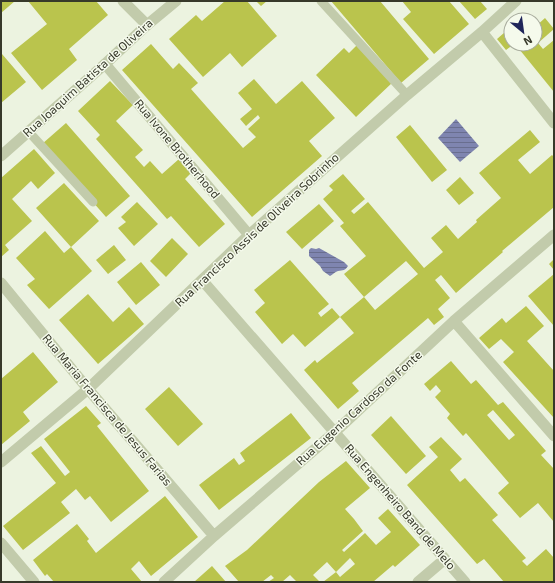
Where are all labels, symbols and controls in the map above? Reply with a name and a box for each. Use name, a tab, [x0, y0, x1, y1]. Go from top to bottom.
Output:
north arrow	[503, 12, 543, 52]
street label: Rua Joaquim Batista de Oliveira	[20, 15, 155, 139]
text: N	[521, 34, 535, 49]
street label: Rua Ivone Brotherhood	[132, 96, 223, 201]
street label: Rua Francisco Assis de Oliveira Sobrinho	[172, 149, 341, 309]
street label: Rua Maria Francisca de Jesus Farias	[40, 331, 175, 488]
street label: Rua Eugenio Cardoso da Fonte	[293, 347, 424, 467]
street label: Rua Engenheiro Band de Melo	[342, 441, 459, 572]

